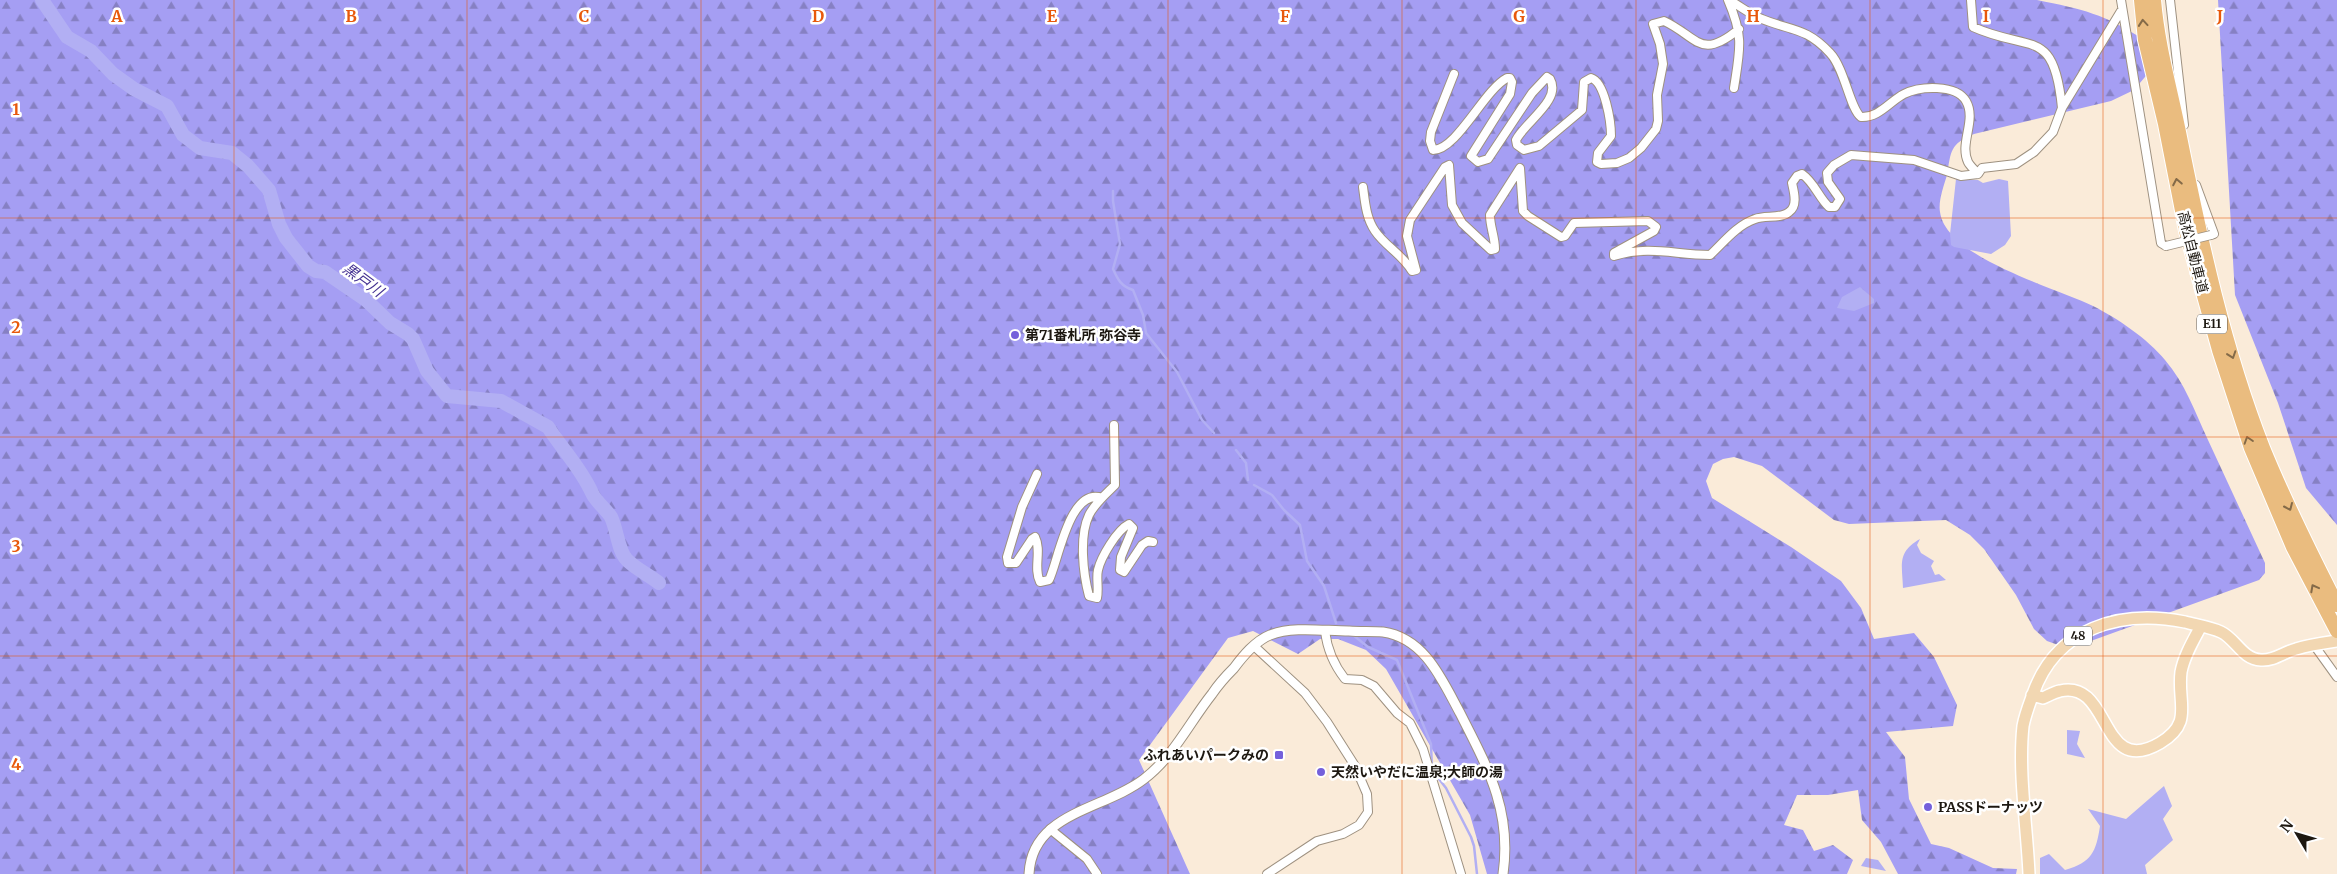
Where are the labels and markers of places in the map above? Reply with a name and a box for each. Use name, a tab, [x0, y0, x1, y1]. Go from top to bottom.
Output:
place label: 第71番札所 弥谷寺	[1025, 326, 1141, 344]
marker: 第71番札所 弥谷寺	[1009, 329, 1021, 341]
place label: ふれあいパークみの	[1143, 746, 1269, 764]
marker: ふれあいパークみの	[1273, 749, 1285, 761]
place label: 天然いやだに温泉;大師の湯	[1331, 763, 1503, 781]
marker: 天然いやだに温泉;大師の湯	[1315, 766, 1327, 778]
place label: PASSドーナッツ	[1938, 798, 2043, 816]
marker: PASSドーナッツ	[1922, 801, 1934, 813]

